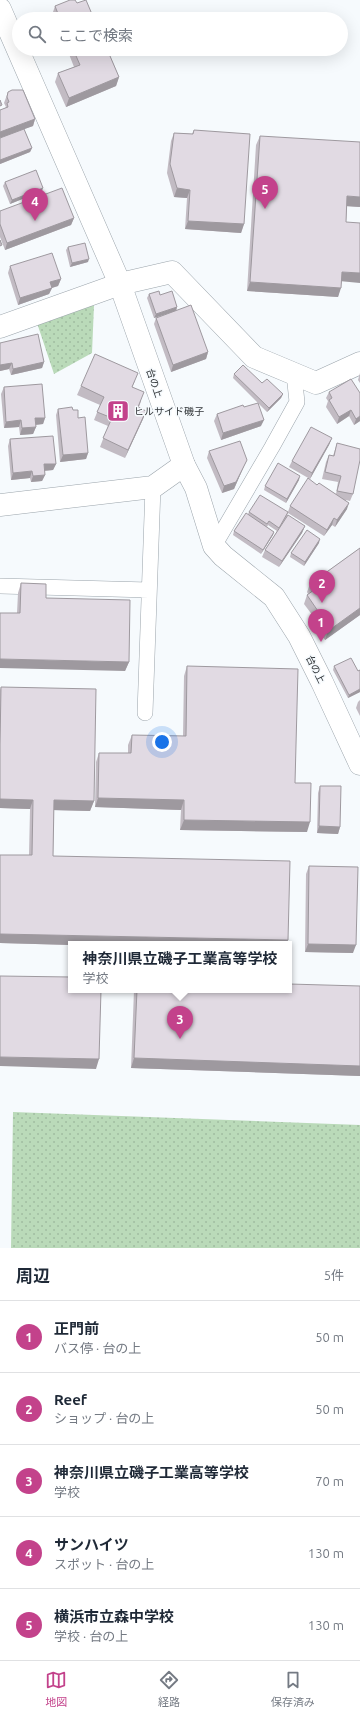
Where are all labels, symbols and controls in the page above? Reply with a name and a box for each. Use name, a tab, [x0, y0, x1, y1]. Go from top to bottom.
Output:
search box	[12, 12, 348, 56]
icon: search	[26, 23, 48, 45]
text: ここで検索	[58, 27, 133, 44]
pin: 5	[252, 176, 278, 209]
pin: 4	[22, 188, 48, 221]
street label: 台の上	[144, 367, 165, 399]
building icon: ヒルサイド磯子	[105, 398, 131, 424]
place label: ヒルサイド磯子	[134, 406, 204, 417]
pin: 2	[309, 570, 335, 603]
pin: 1	[308, 609, 334, 642]
street label: 台の上	[304, 653, 327, 685]
your location	[152, 732, 172, 752]
popup	[68, 941, 292, 993]
text: 神奈川県立磯子工業高等学校	[82, 950, 278, 967]
text: 学校	[82, 971, 109, 985]
pin: 3	[167, 1006, 193, 1039]
text: 周辺	[16, 1266, 50, 1285]
text: 5件	[324, 1268, 344, 1282]
text: 正門前	[54, 1320, 99, 1337]
text: 1	[25, 1330, 33, 1344]
text: 50 m	[315, 1330, 344, 1344]
text: バス停 · 台の上	[54, 1341, 141, 1355]
text: Reef	[54, 1391, 87, 1408]
text: 2	[25, 1402, 33, 1416]
text: 50 m	[315, 1402, 344, 1416]
text: ショップ · 台の上	[54, 1411, 154, 1425]
text: 神奈川県立磯子工業高等学校	[54, 1464, 249, 1481]
text: 3	[25, 1474, 33, 1488]
text: 70 m	[315, 1474, 344, 1488]
text: 学校	[54, 1485, 80, 1499]
text: サンハイツ	[54, 1536, 129, 1553]
text: 4	[25, 1546, 33, 1560]
text: 130 m	[308, 1546, 344, 1560]
text: スポット · 台の上	[54, 1557, 154, 1571]
text: 横浜市立森中学校	[54, 1608, 174, 1625]
text: 5	[25, 1618, 33, 1632]
text: 130 m	[308, 1618, 344, 1632]
text: 学校 · 台の上	[54, 1629, 128, 1643]
tab: 地図	[45, 1669, 67, 1709]
tab: 経路	[158, 1669, 180, 1709]
tab: 保存済み	[271, 1669, 315, 1709]

